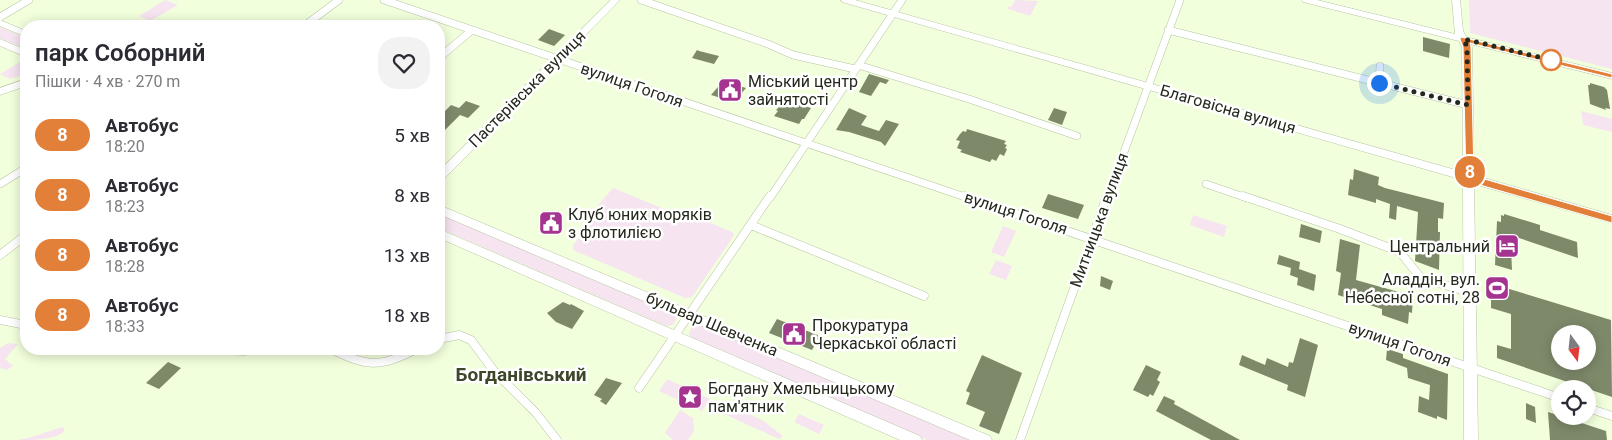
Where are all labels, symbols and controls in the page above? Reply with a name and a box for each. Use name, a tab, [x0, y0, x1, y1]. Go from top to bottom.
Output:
street label: Пастерівська вулиця	[465, 27, 589, 151]
button: heart	[378, 37, 430, 89]
text: парк Соборний	[35, 39, 205, 67]
unlabelled marker	[1540, 49, 1562, 71]
street label: вулиця Гоголя	[578, 59, 686, 111]
your location	[1367, 71, 1392, 96]
text: Пішки · 4 хв · 270 m	[35, 72, 180, 91]
place label: Міський центр зайнятості	[748, 72, 858, 109]
public building icon: Міський центр зайнятості	[717, 77, 743, 103]
street label: Благовісна вулиця	[1158, 81, 1298, 137]
text: Автобус	[105, 114, 179, 137]
text: 8	[57, 124, 68, 145]
text: 5 хв	[394, 124, 430, 147]
text: 18:20	[105, 137, 145, 156]
street label: Митницька вулиця	[1066, 150, 1132, 290]
line badge: 8	[1454, 156, 1486, 188]
text: 8	[1465, 161, 1475, 182]
text: Автобус	[105, 174, 179, 197]
text: 8	[57, 184, 68, 205]
text: 8 хв	[394, 184, 430, 207]
street label: вулиця Гоголя	[962, 187, 1070, 239]
text: 18:23	[105, 197, 145, 216]
place label: Клуб юних моряків з флотилією	[568, 205, 712, 242]
public building icon: Клуб юних моряків з флотилією	[538, 210, 564, 236]
hotel icon: Центральний	[1494, 233, 1520, 259]
text: Автобус	[105, 234, 179, 257]
place label: Центральний	[1390, 237, 1490, 256]
text: 8	[57, 244, 68, 265]
text: 13 хв	[384, 244, 430, 267]
text: 18:28	[105, 257, 145, 276]
place label: Аладдін, вул. Небесної сотні, 28	[1345, 270, 1480, 307]
sports icon: Аладдін, вул. Небесної сотні, 28	[1484, 275, 1510, 301]
street label: бульвар Шевченка	[643, 288, 781, 360]
text: Автобус	[105, 294, 179, 317]
text: 8	[57, 304, 68, 325]
text: 18 хв	[384, 304, 430, 327]
place label: Прокуратура Черкаської області	[812, 316, 956, 353]
text: 18:33	[105, 317, 145, 336]
street label: вулиця Гоголя	[1346, 318, 1454, 370]
public building icon: Прокуратура Черкаської області	[781, 321, 807, 347]
north arrow	[1551, 325, 1596, 370]
map controls	[1551, 325, 1596, 425]
district label: Богданівський	[456, 363, 586, 386]
place label: Богдану Хмельницькому пам'ятник	[708, 379, 895, 416]
button: locate	[1551, 380, 1596, 425]
place icon: Богдану Хмельницькому пам'ятник	[677, 384, 703, 410]

